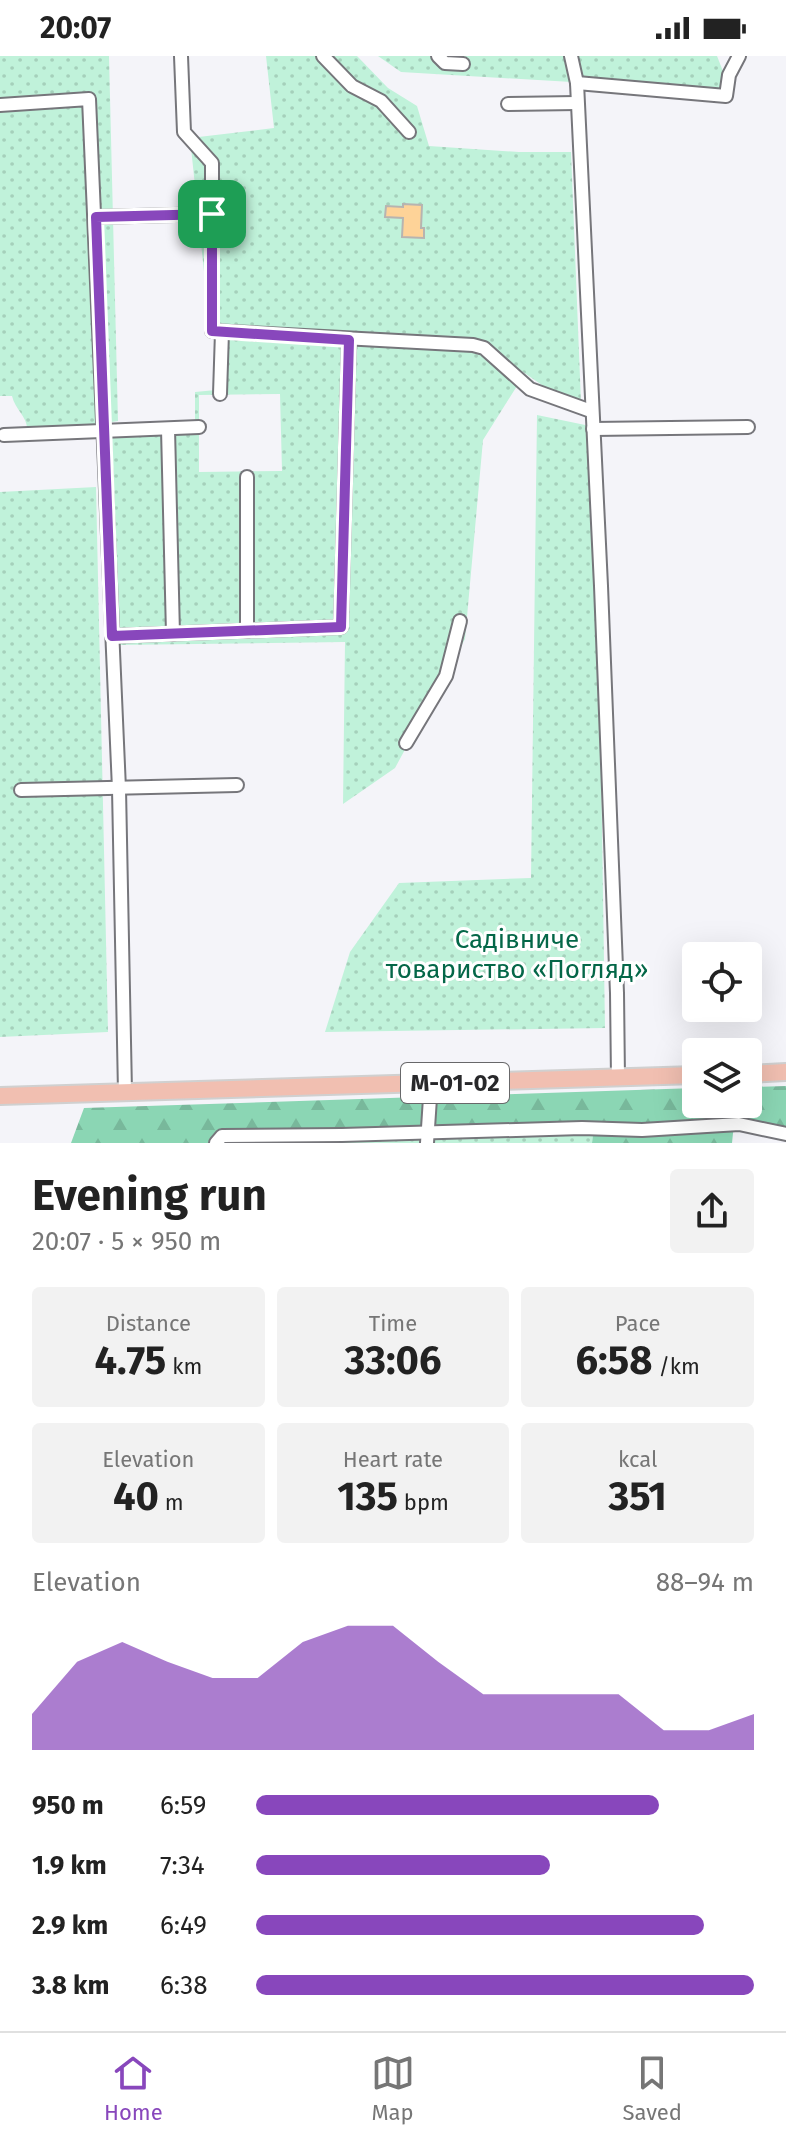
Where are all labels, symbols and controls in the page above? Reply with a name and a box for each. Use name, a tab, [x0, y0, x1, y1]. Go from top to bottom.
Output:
text: 20:07	[40, 10, 111, 46]
pin	[178, 180, 246, 248]
icon: arrive	[190, 192, 234, 236]
park label: Садівниче товариство «Погляд»	[386, 924, 648, 985]
map controls	[682, 942, 762, 1118]
button: locate	[682, 942, 762, 1022]
button: layers	[682, 1038, 762, 1118]
road number: М-01-02	[401, 1063, 509, 1103]
text: Evening run	[32, 1169, 267, 1222]
button: share	[670, 1169, 754, 1253]
text: 20:07 · 5 × 950 m	[32, 1226, 221, 1257]
text: Distance	[106, 1310, 191, 1337]
text: Time	[369, 1310, 417, 1337]
text: Pace	[615, 1310, 660, 1337]
text: 4.75	[94, 1337, 166, 1385]
text: 33:06	[344, 1337, 442, 1385]
text: 6:58	[575, 1337, 653, 1385]
text: km	[166, 1353, 202, 1380]
text: /km	[653, 1353, 700, 1380]
text: Elevation	[102, 1446, 194, 1473]
text: Heart rate	[343, 1446, 443, 1473]
text: kcal	[618, 1446, 657, 1473]
text: 40	[113, 1473, 159, 1521]
text: 135	[337, 1473, 398, 1521]
text: 351	[608, 1473, 667, 1521]
text: m	[159, 1489, 184, 1516]
text: bpm	[398, 1489, 449, 1516]
text: Elevation	[32, 1567, 141, 1598]
text: 88–94 m	[656, 1567, 754, 1598]
text: 950 m	[32, 1790, 104, 1821]
text: 6:59	[160, 1790, 207, 1821]
text: 1.9 km	[32, 1850, 107, 1881]
text: 7:34	[160, 1850, 205, 1881]
text: 2.9 km	[32, 1910, 108, 1941]
text: 6:49	[160, 1910, 207, 1941]
text: 3.8 km	[32, 1970, 109, 2001]
text: 6:38	[160, 1970, 208, 2001]
tab: Home	[104, 2051, 163, 2126]
tab: Map	[371, 2051, 415, 2126]
tab: Saved	[623, 2051, 682, 2126]

